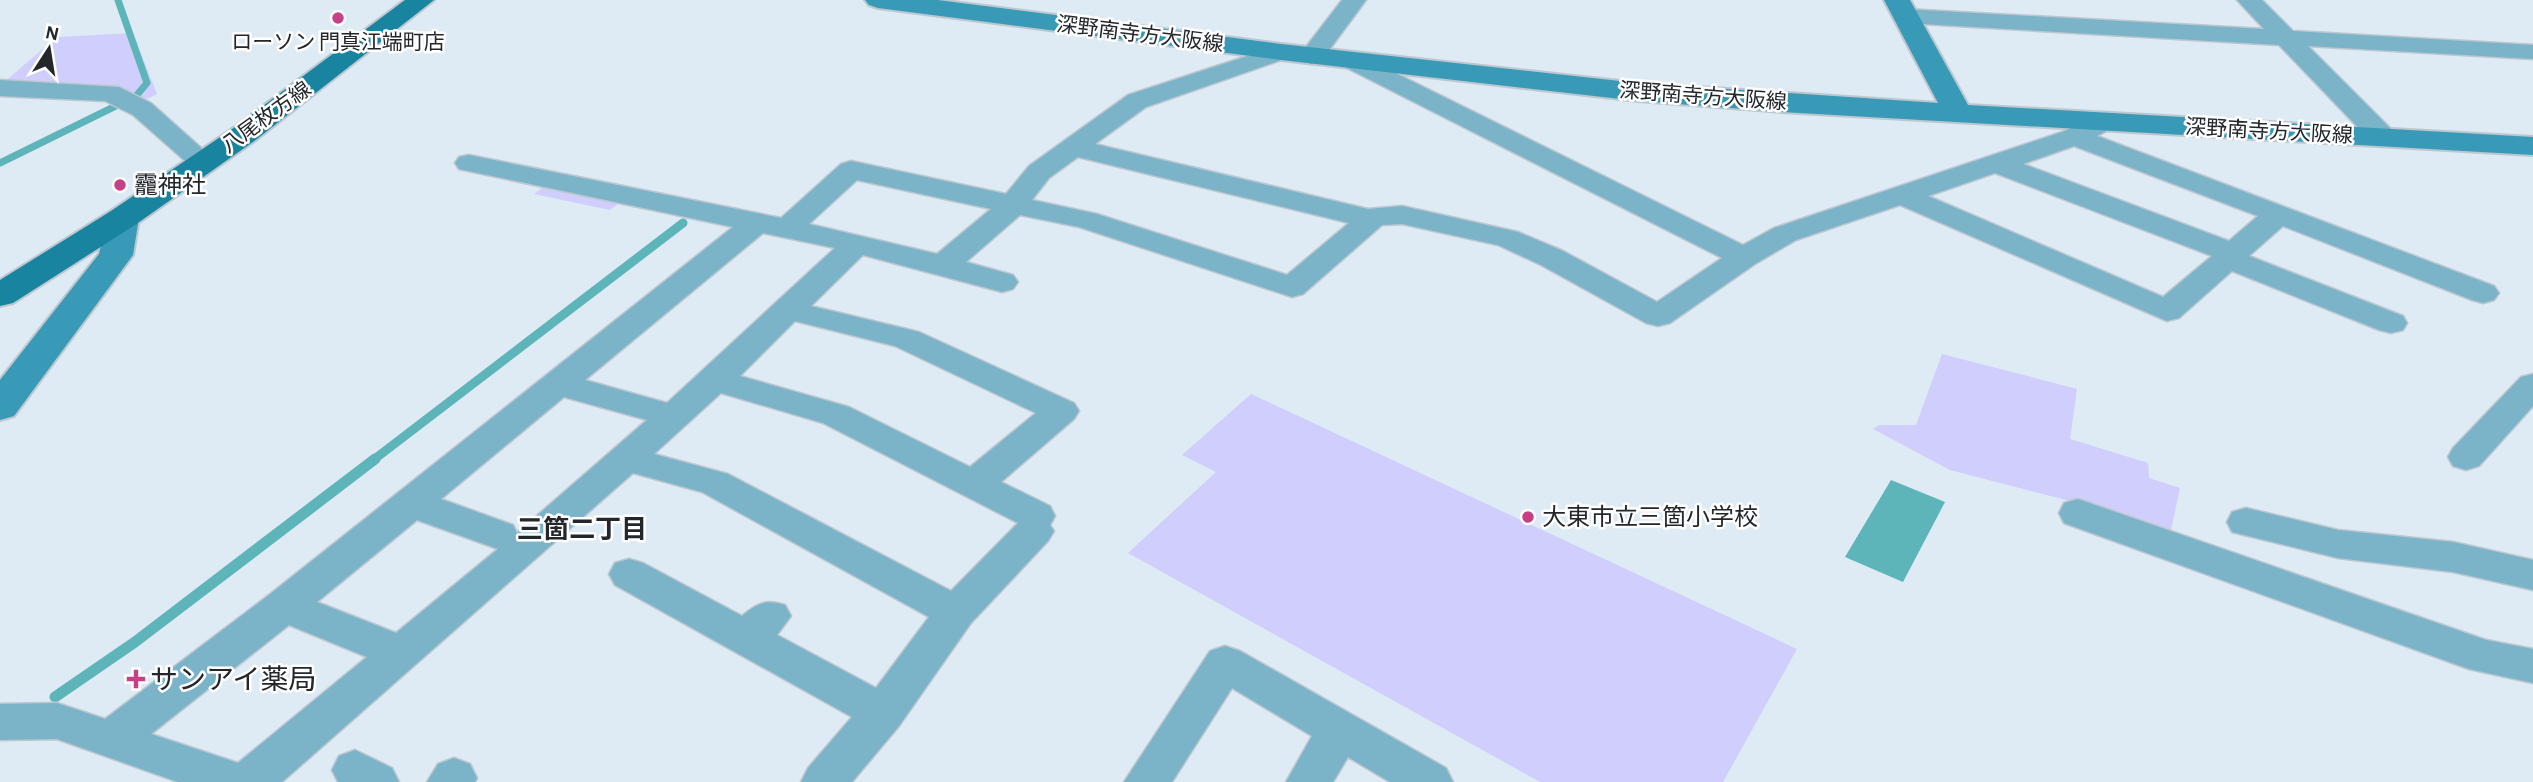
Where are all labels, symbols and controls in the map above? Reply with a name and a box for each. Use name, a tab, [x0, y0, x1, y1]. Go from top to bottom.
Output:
marker: ローソン 門真江端町店	[330, 10, 346, 26]
street label: 深野南寺方大阪線	[1055, 13, 1225, 55]
north arrow	[14, 14, 84, 84]
text: N	[44, 23, 61, 45]
place label: ローソン 門真江端町店	[231, 31, 445, 53]
street label: 八尾枚方線	[217, 77, 315, 157]
street label: 深野南寺方大阪線	[1618, 79, 1788, 113]
street label: 深野南寺方大阪線	[2185, 116, 2353, 146]
place label: 龗神社	[134, 172, 206, 198]
marker: 龗神社	[112, 177, 128, 193]
place label: 大東市立三箇小学校	[1542, 504, 1758, 530]
marker: 大東市立三箇小学校	[1520, 509, 1536, 525]
district label: 三箇二丁目	[517, 515, 647, 543]
place label: サンアイ薬局	[150, 665, 317, 695]
marker: サンアイ薬局	[128, 671, 144, 687]

